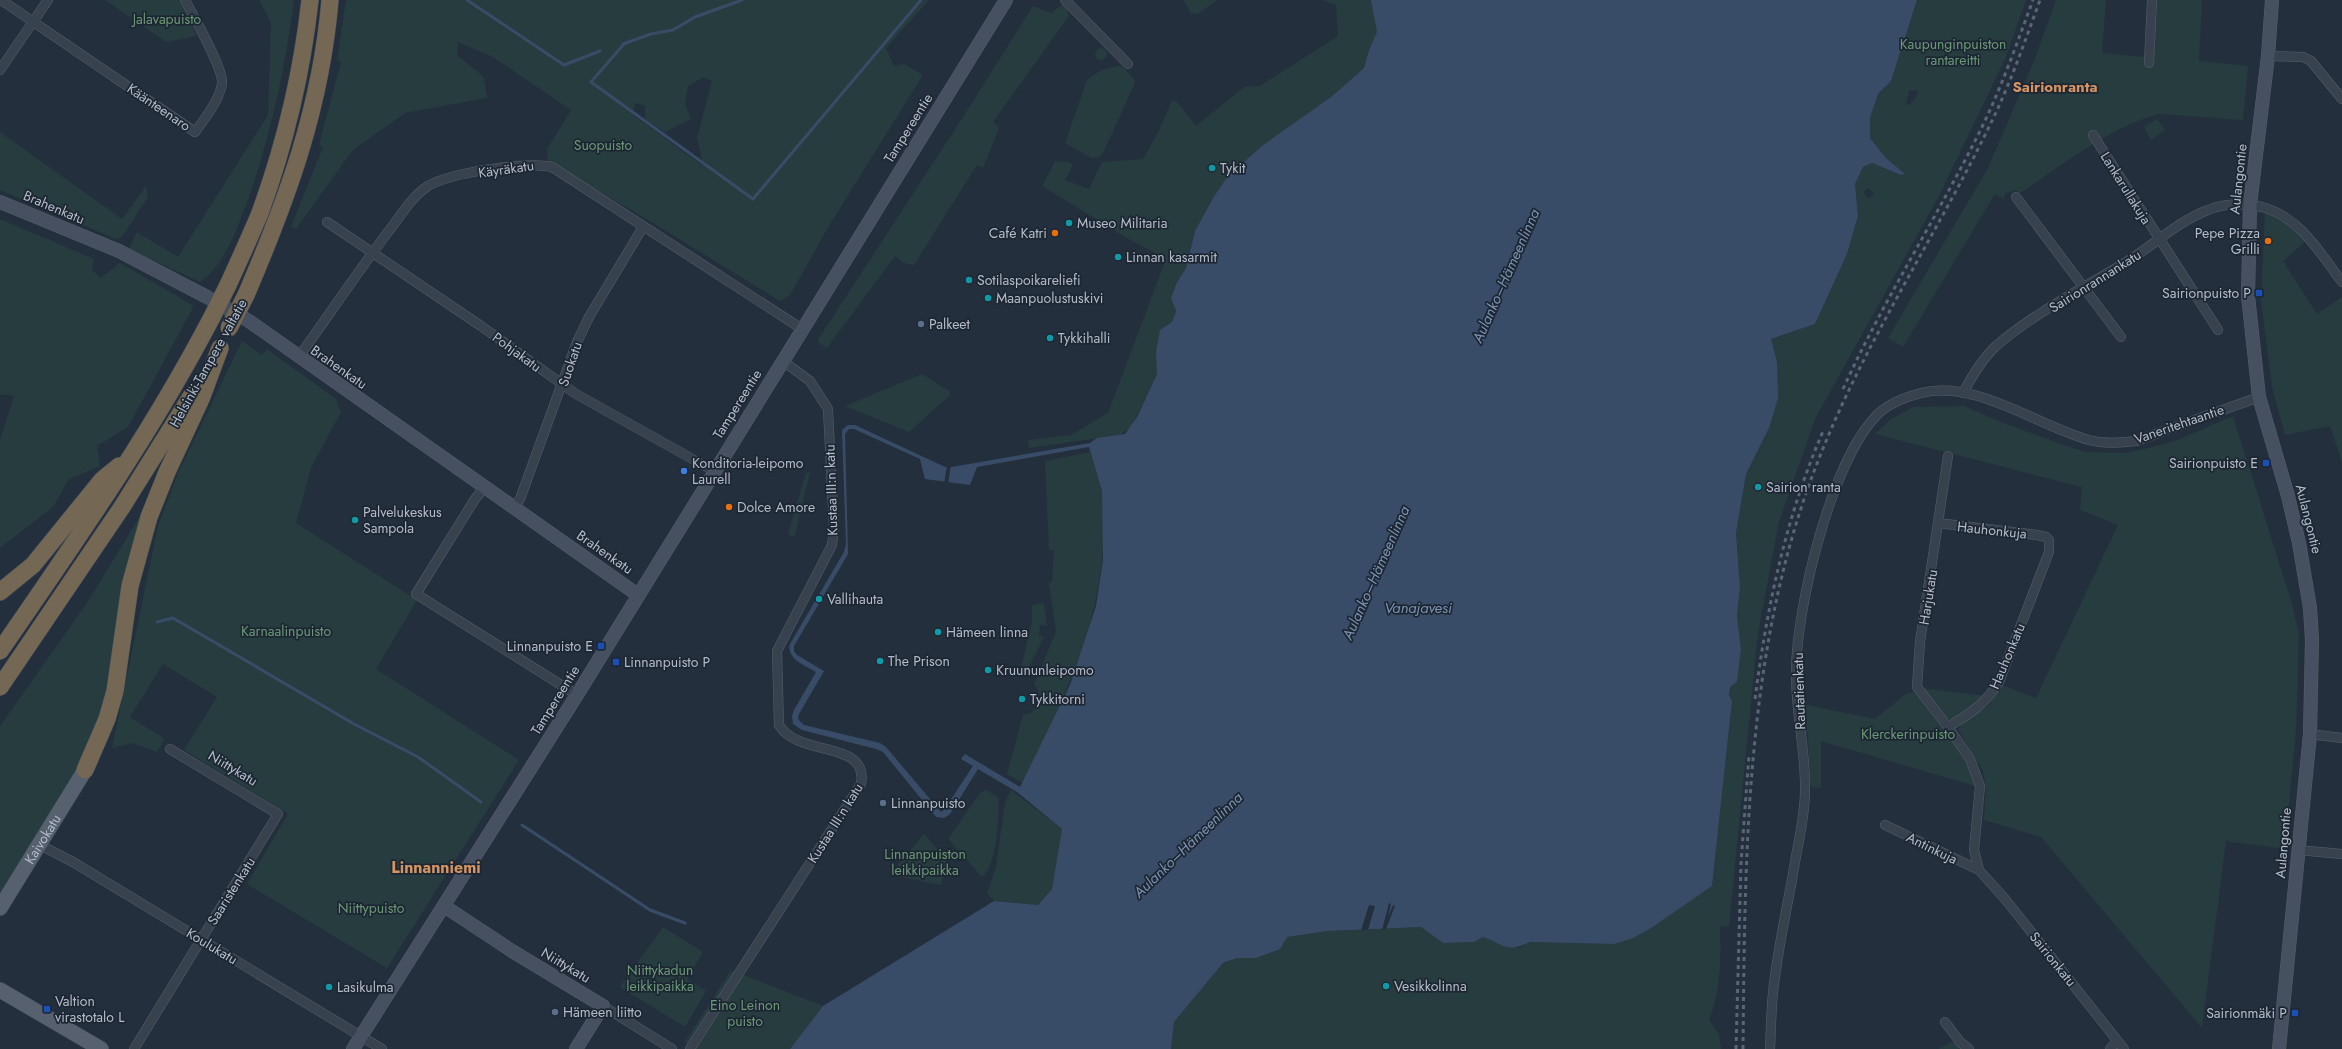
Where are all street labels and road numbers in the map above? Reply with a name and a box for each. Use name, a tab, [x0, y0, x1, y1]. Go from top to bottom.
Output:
street label: Käänteenaro	[123, 78, 195, 136]
street label: Tampereentie	[879, 89, 937, 167]
street label: Aulangontie	[2224, 143, 2252, 215]
street label: Lankarullakuja	[2096, 148, 2156, 228]
street label: Käyräkatu	[477, 155, 535, 183]
street label: Brahenkatu	[20, 185, 88, 229]
street label: Sairionrannankatu	[2045, 245, 2145, 317]
street label: Helsinki-Tampere valtatie	[164, 295, 252, 431]
street label: Pohjakatu	[488, 327, 546, 377]
street label: Suokatu	[553, 339, 587, 389]
street label: Brahenkatu	[307, 340, 371, 394]
street label: Tampereentie	[708, 365, 766, 443]
street label: Vaneritehtaantie	[2131, 399, 2227, 449]
street label: Kustaa III:n katu	[819, 444, 843, 536]
street label: Aulangontie	[2291, 482, 2327, 556]
street label: Hauhonkuja	[1956, 516, 2028, 544]
street label: Brahenkatu	[573, 525, 637, 579]
street label: Harjukatu	[1914, 568, 1942, 626]
street label: Hauhonkatu	[1984, 620, 2030, 692]
street label: Rautatienkatu	[1788, 652, 1810, 730]
street label: Tampereentie	[526, 661, 584, 739]
street label: Niittykatu	[204, 745, 262, 791]
street label: Kustaa III:n katu	[802, 779, 868, 867]
street label: Aulangontie	[2270, 807, 2296, 879]
street label: Kaivokatu	[19, 810, 66, 868]
street label: Antinkuja	[1903, 827, 1961, 869]
street label: Saaristenkatu	[202, 853, 260, 929]
street label: Koulukatu	[183, 923, 241, 969]
street label: Sairionkatu	[2025, 927, 2081, 991]
street label: Niittykatu	[537, 942, 595, 988]

